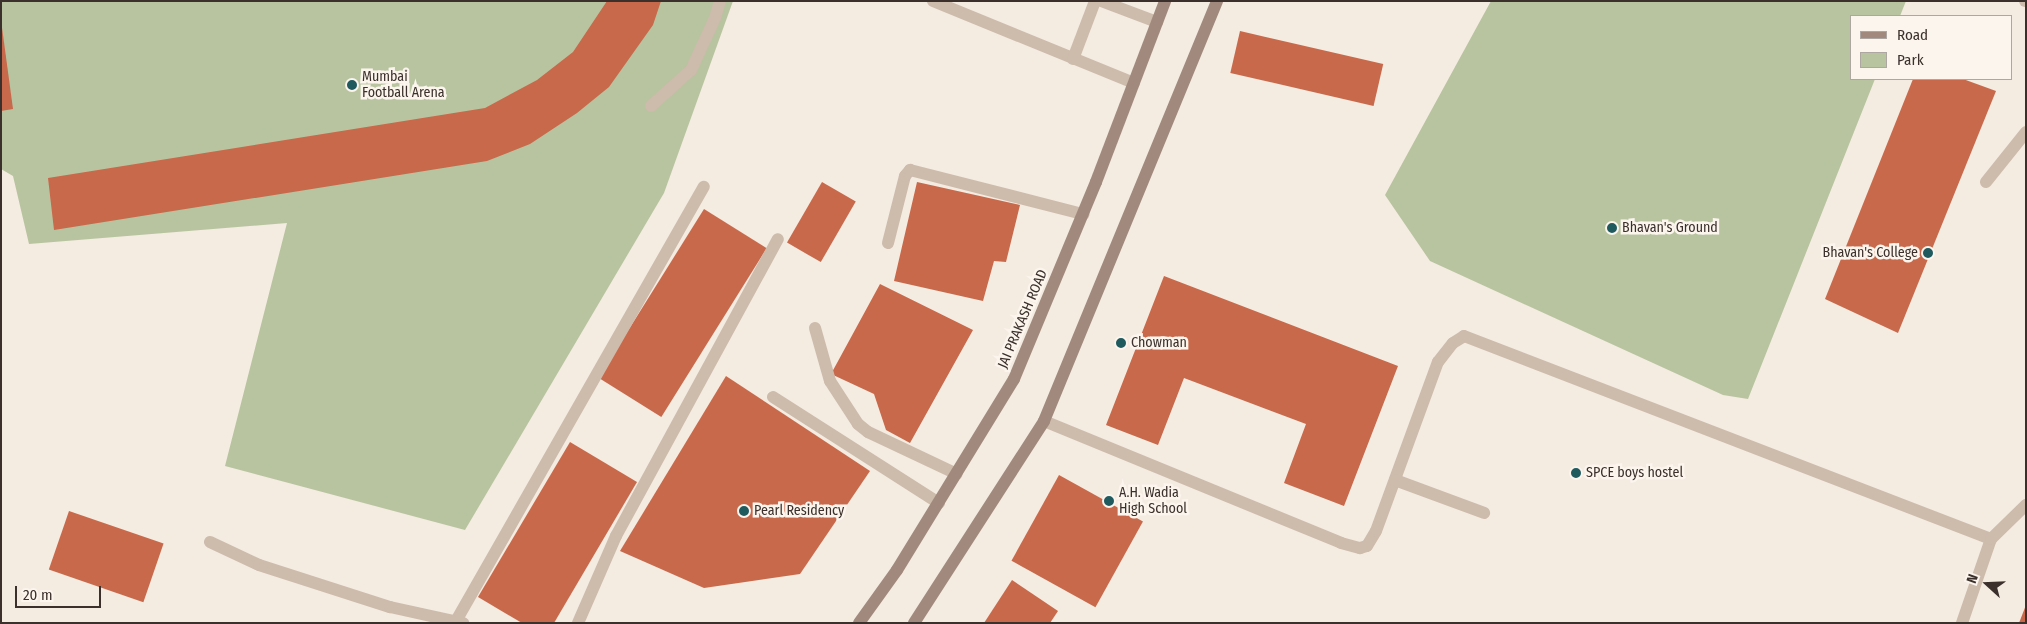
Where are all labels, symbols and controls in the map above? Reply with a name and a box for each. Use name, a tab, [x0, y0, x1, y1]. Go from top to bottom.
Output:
legend	[1850, 15, 2012, 80]
text: Road	[1897, 26, 1928, 44]
text: Park	[1897, 51, 1924, 69]
place label: Mumbai Football Arena	[362, 69, 445, 102]
marker: Mumbai Football Arena	[346, 79, 358, 91]
place label: Bhavan's Ground	[1622, 220, 1718, 236]
marker: Bhavan's Ground	[1606, 222, 1618, 234]
place label: Bhavan's College	[1823, 245, 1918, 261]
marker: Bhavan's College	[1922, 247, 1934, 259]
street label: JAI PRAKASH ROAD	[995, 267, 1051, 371]
place label: Chowman	[1131, 335, 1187, 351]
marker: Chowman	[1115, 337, 1127, 349]
place label: SPCE boys hostel	[1586, 465, 1683, 481]
marker: SPCE boys hostel	[1570, 467, 1582, 479]
place label: A.H. Wadia High School	[1119, 485, 1187, 518]
marker: A.H. Wadia High School	[1103, 495, 1115, 507]
place label: Pearl Residency	[754, 503, 844, 519]
marker: Pearl Residency	[738, 505, 750, 517]
north arrow	[1962, 559, 2012, 609]
text: N	[1963, 572, 1982, 586]
scale bar	[18, 576, 104, 608]
text: 20 m	[23, 586, 53, 604]

